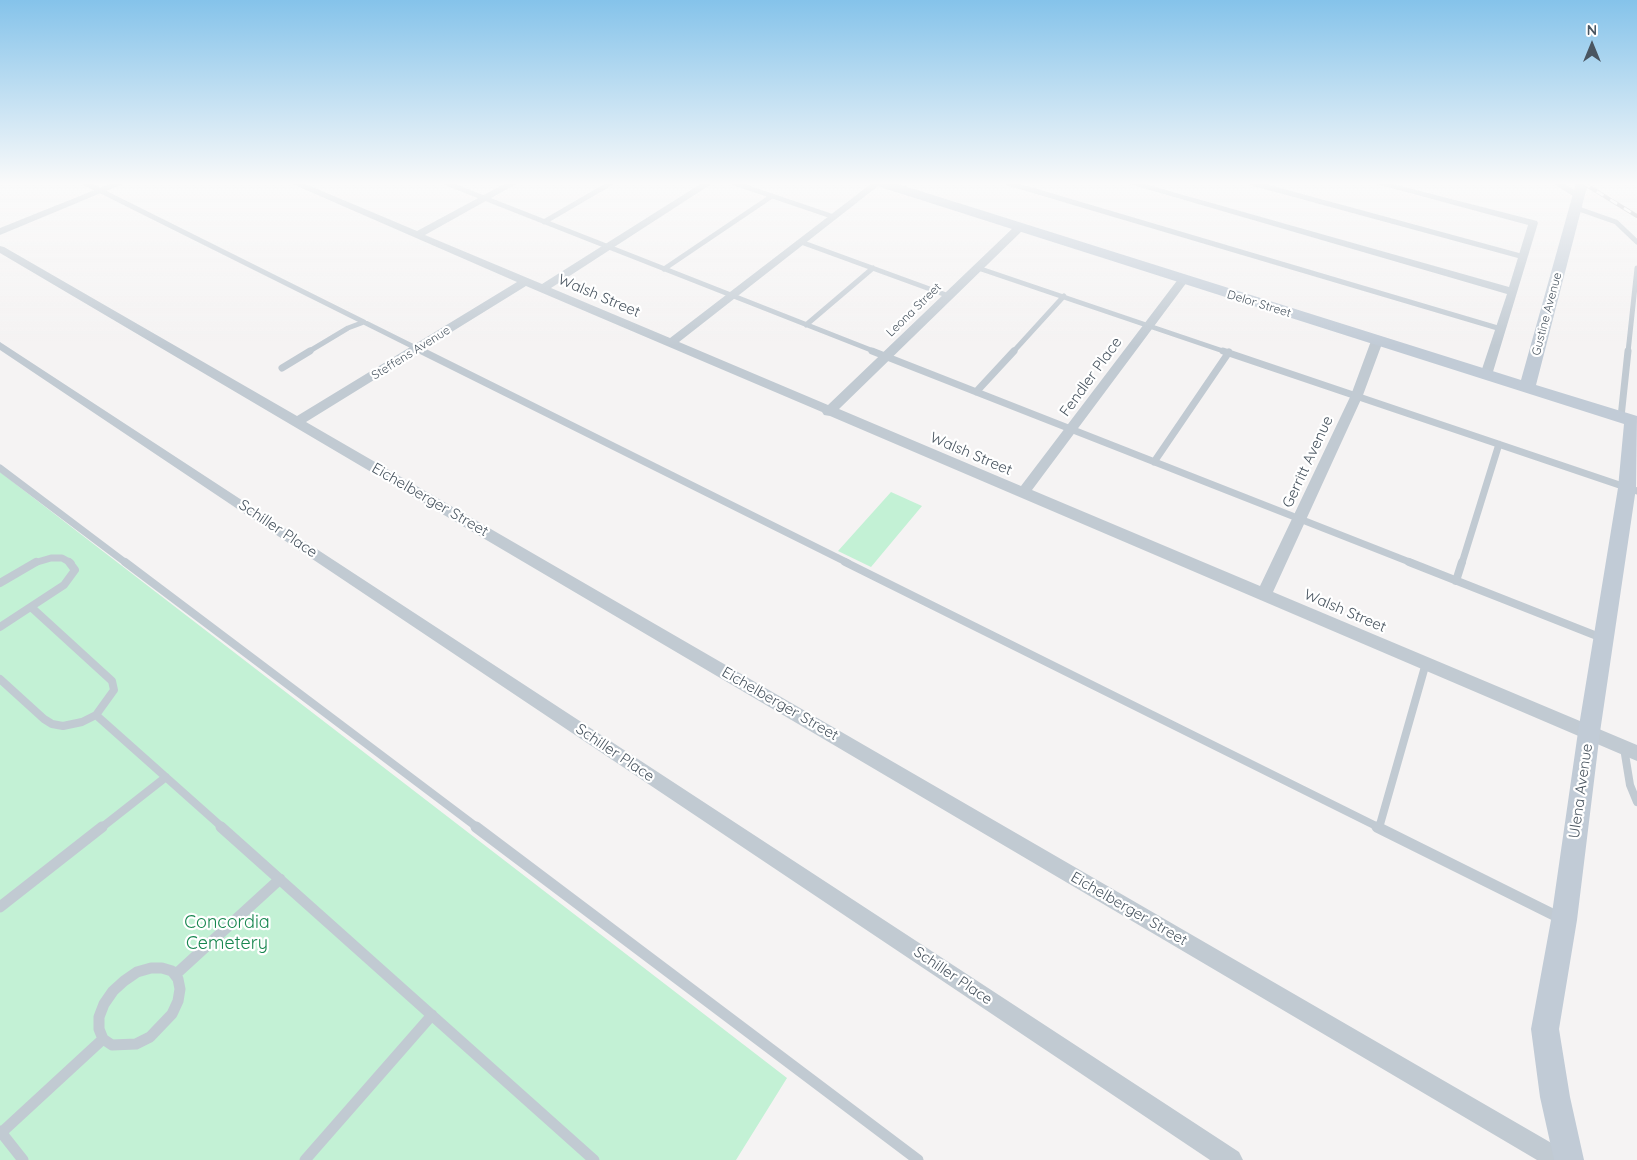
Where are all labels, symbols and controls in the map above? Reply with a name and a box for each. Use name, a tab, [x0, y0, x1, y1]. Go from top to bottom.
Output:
north arrow	[1567, 20, 1617, 70]
text: N	[1587, 21, 1597, 39]
street label: Walsh Street	[555, 271, 643, 321]
street label: Gustine Avenue	[1529, 271, 1565, 357]
street label: Leona Street	[884, 280, 944, 340]
street label: Delor Street	[1225, 287, 1293, 321]
street label: Steffens Avenue	[369, 323, 453, 383]
street label: Fendler Place	[1056, 334, 1126, 420]
street label: Gerritt Avenue	[1279, 413, 1337, 511]
street label: Walsh Street	[927, 429, 1015, 479]
street label: Eichelberger Street	[369, 459, 491, 541]
street label: Schiller Place	[235, 496, 321, 562]
street label: Walsh Street	[1301, 586, 1389, 636]
street label: Eichelberger Street	[719, 663, 841, 745]
street label: Schiller Place	[572, 720, 658, 786]
street label: Ulena Avenue	[1565, 742, 1597, 840]
street label: Eichelberger Street	[1068, 868, 1190, 950]
park label: Concordia Cemetery	[184, 912, 270, 954]
street label: Schiller Place	[910, 943, 996, 1009]

